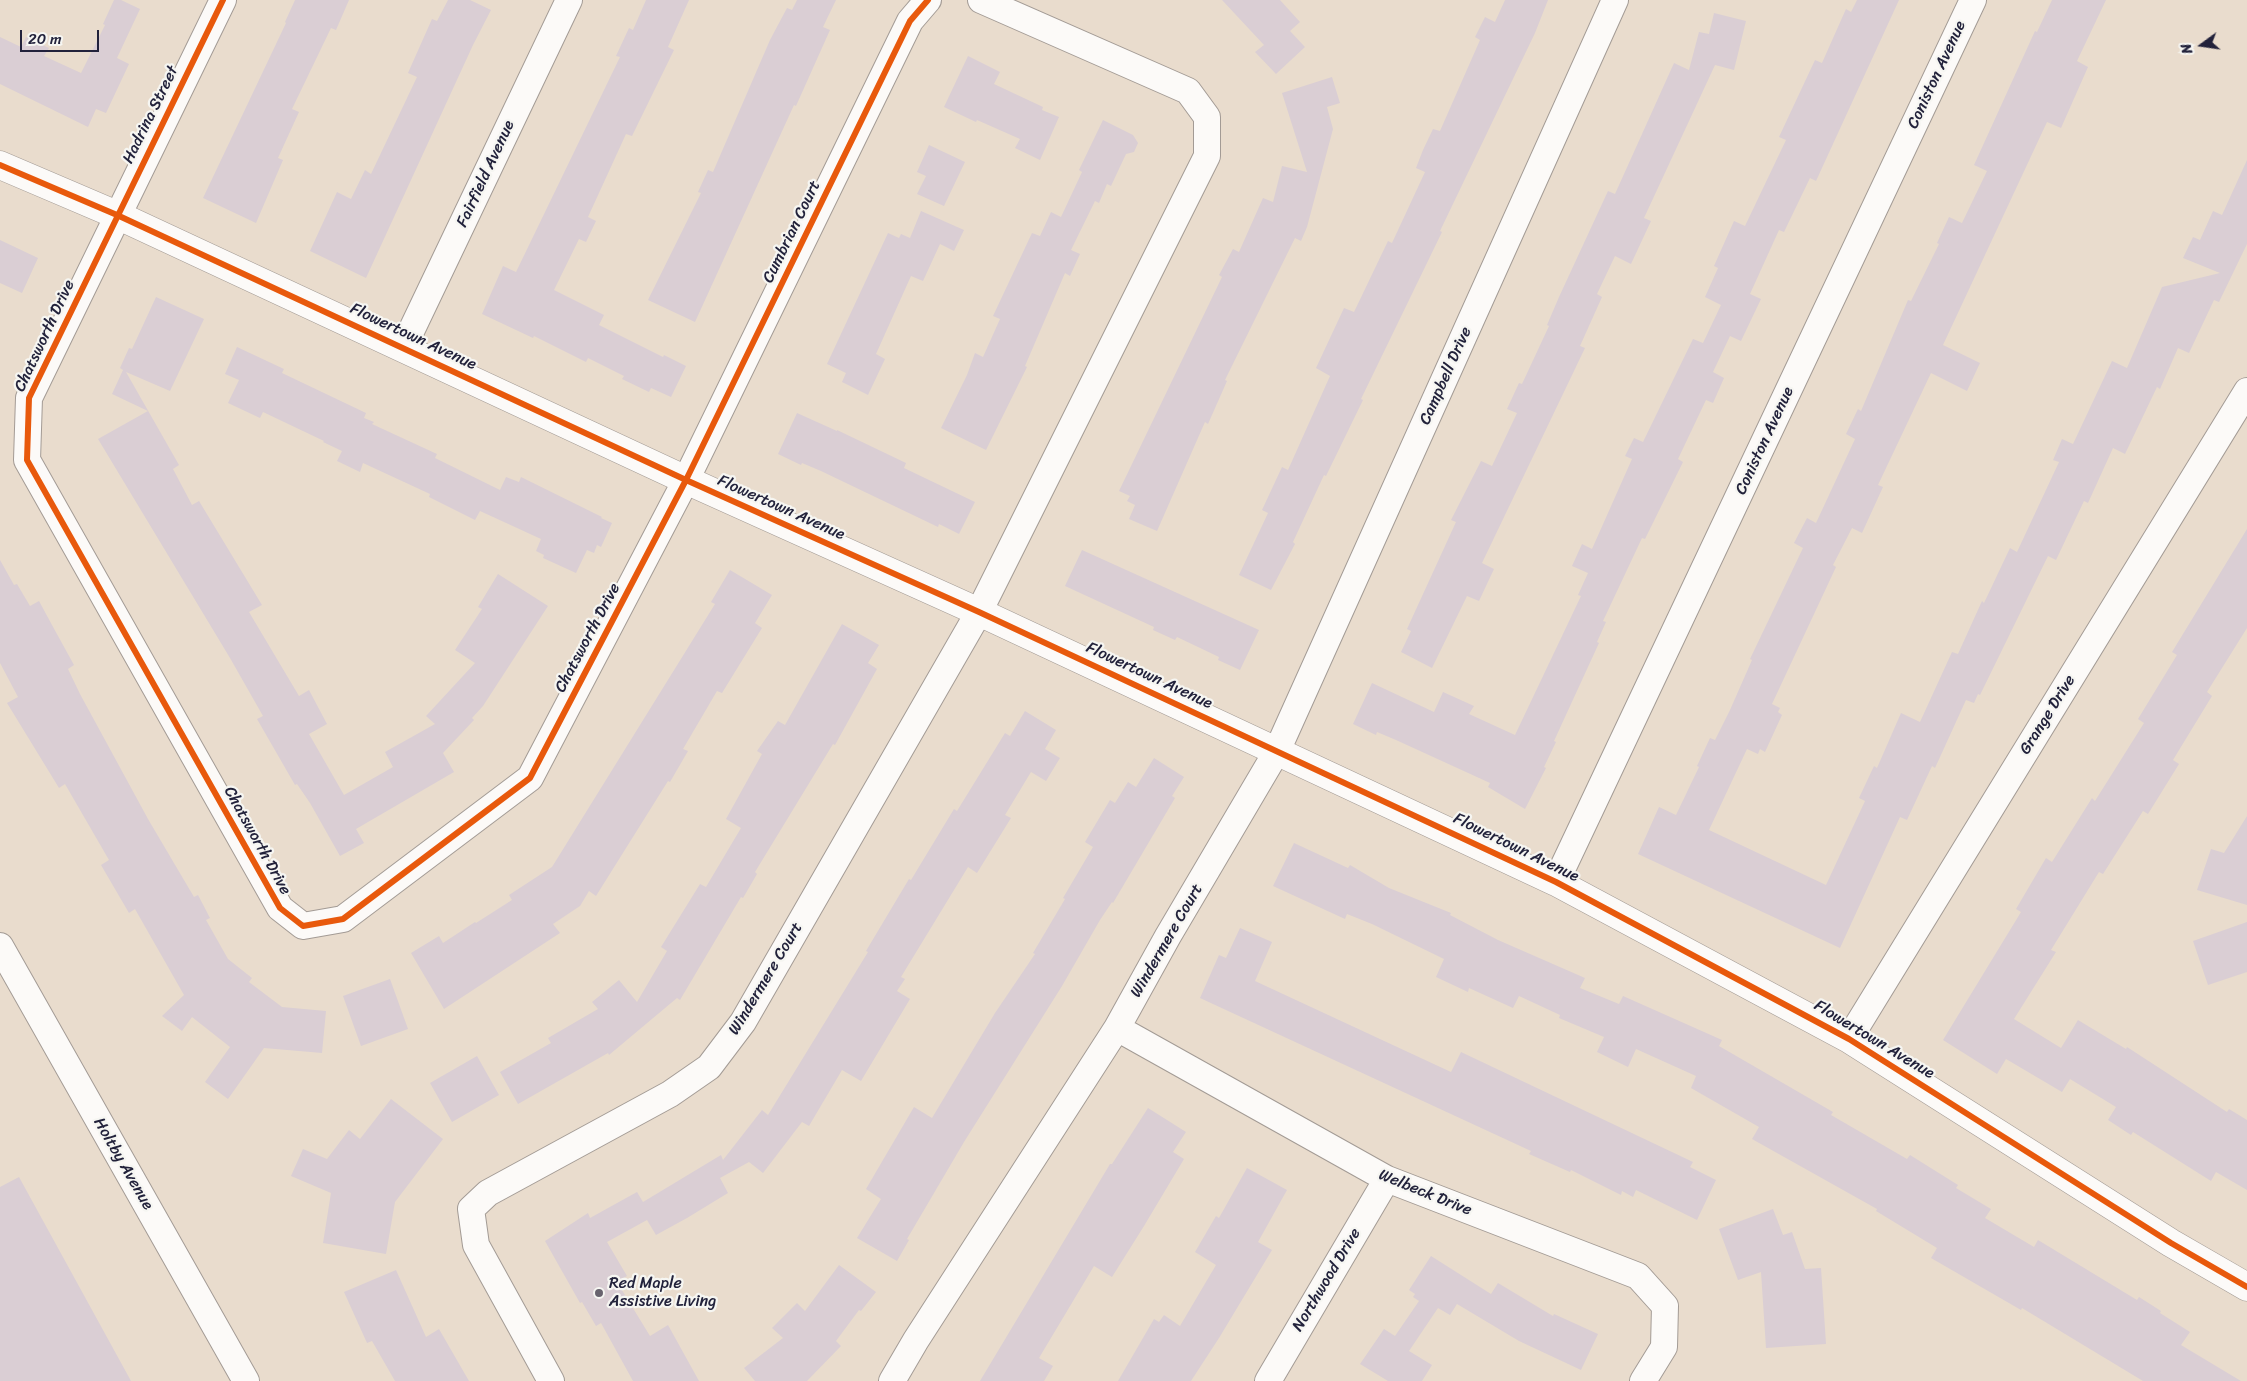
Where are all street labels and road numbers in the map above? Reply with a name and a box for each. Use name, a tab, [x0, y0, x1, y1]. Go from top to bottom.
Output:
street label: Coniston Avenue	[1904, 18, 1970, 132]
street label: Hadrina Street	[119, 63, 183, 167]
street label: Fairfield Avenue	[453, 118, 519, 230]
street label: Cumbrian Court	[759, 178, 825, 286]
street label: Chatsworth Drive	[11, 277, 79, 395]
street label: Flowertown Avenue	[347, 299, 479, 375]
street label: Campbell Drive	[1416, 324, 1476, 428]
street label: Coniston Avenue	[1732, 384, 1798, 498]
street label: Flowertown Avenue	[714, 471, 848, 545]
street label: Chatsworth Drive	[551, 580, 625, 696]
street label: Flowertown Avenue	[1083, 638, 1215, 714]
street label: Grange Drive	[2016, 672, 2080, 758]
street label: Chatsworth Drive	[219, 783, 295, 899]
street label: Flowertown Avenue	[1450, 809, 1582, 887]
street label: Windermere Court	[1127, 881, 1207, 1001]
street label: Windermere Court	[725, 919, 807, 1039]
street label: Flowertown Avenue	[1810, 996, 1938, 1084]
street label: Holtby Avenue	[89, 1115, 157, 1213]
street label: Welbeck Drive	[1376, 1166, 1474, 1220]
street label: Northwood Drive	[1289, 1225, 1365, 1335]

